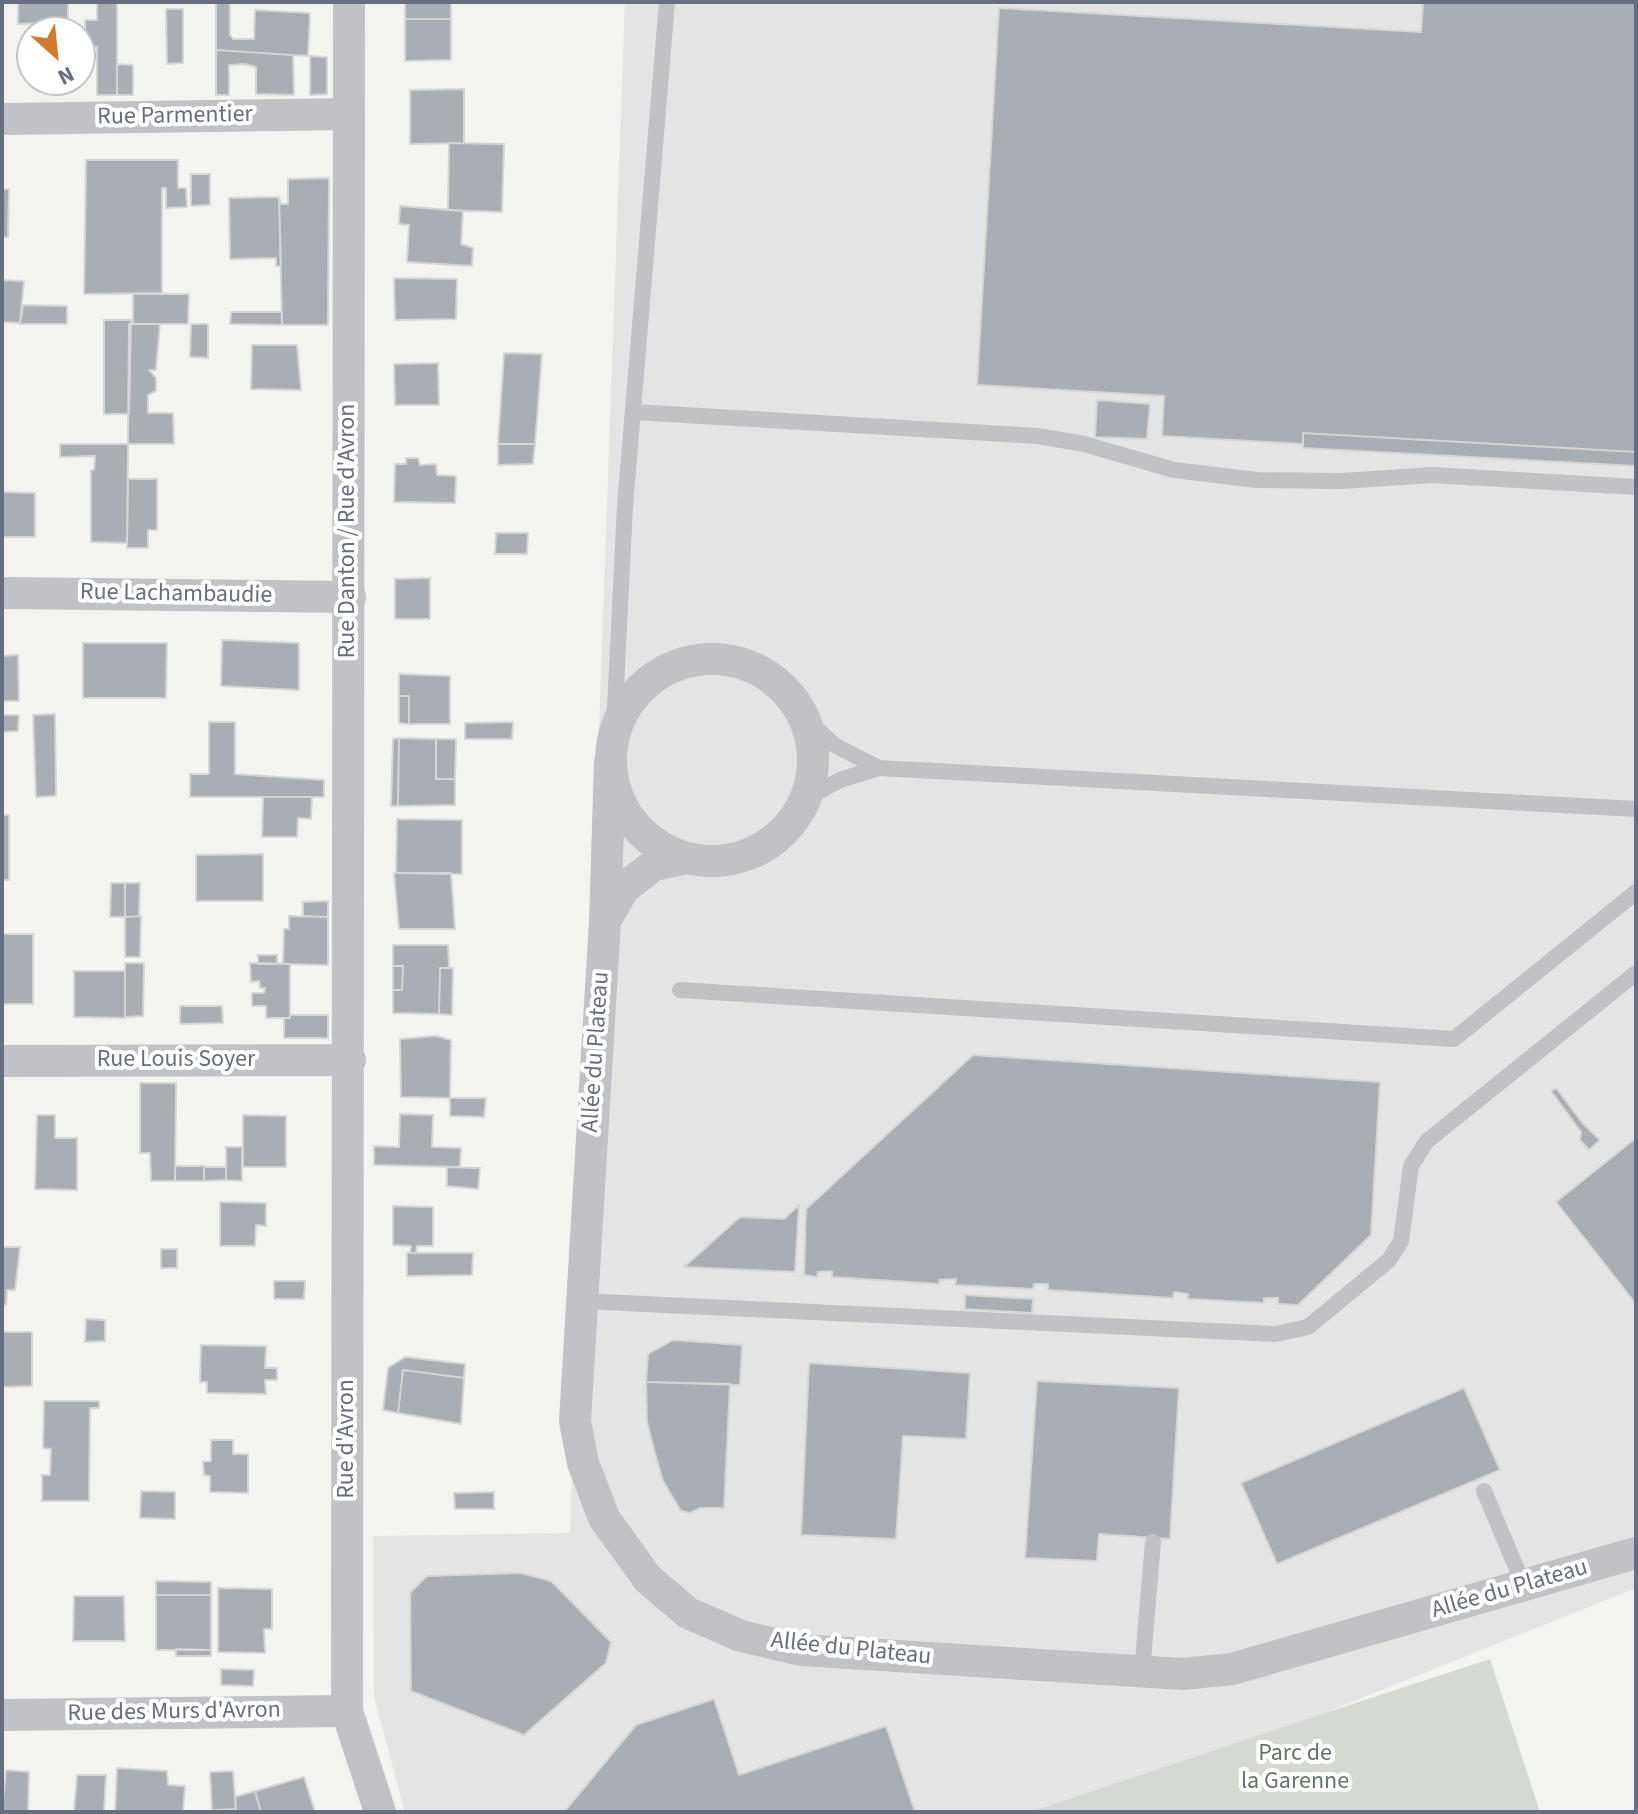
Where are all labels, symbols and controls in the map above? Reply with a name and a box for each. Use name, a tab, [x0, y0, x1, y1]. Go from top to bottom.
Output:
north arrow	[16, 16, 96, 96]
text: N	[52, 58, 80, 93]
street label: Rue Parmentier	[97, 101, 253, 133]
street label: Rue Danton / Rue d'Avron	[335, 403, 363, 659]
street label: Rue Lachambaudie	[80, 579, 272, 611]
street label: Allée du Plateau	[577, 971, 617, 1133]
street label: Rue Louis Soyer	[97, 1047, 255, 1075]
street label: Rue d'Avron	[334, 1379, 362, 1499]
street label: Allée du Plateau	[1429, 1554, 1591, 1626]
street label: Allée du Plateau	[769, 1627, 933, 1673]
street label: Rue des Murs d'Avron	[67, 1697, 281, 1729]
park label: Parc de la Garenne	[1241, 1741, 1349, 1797]

